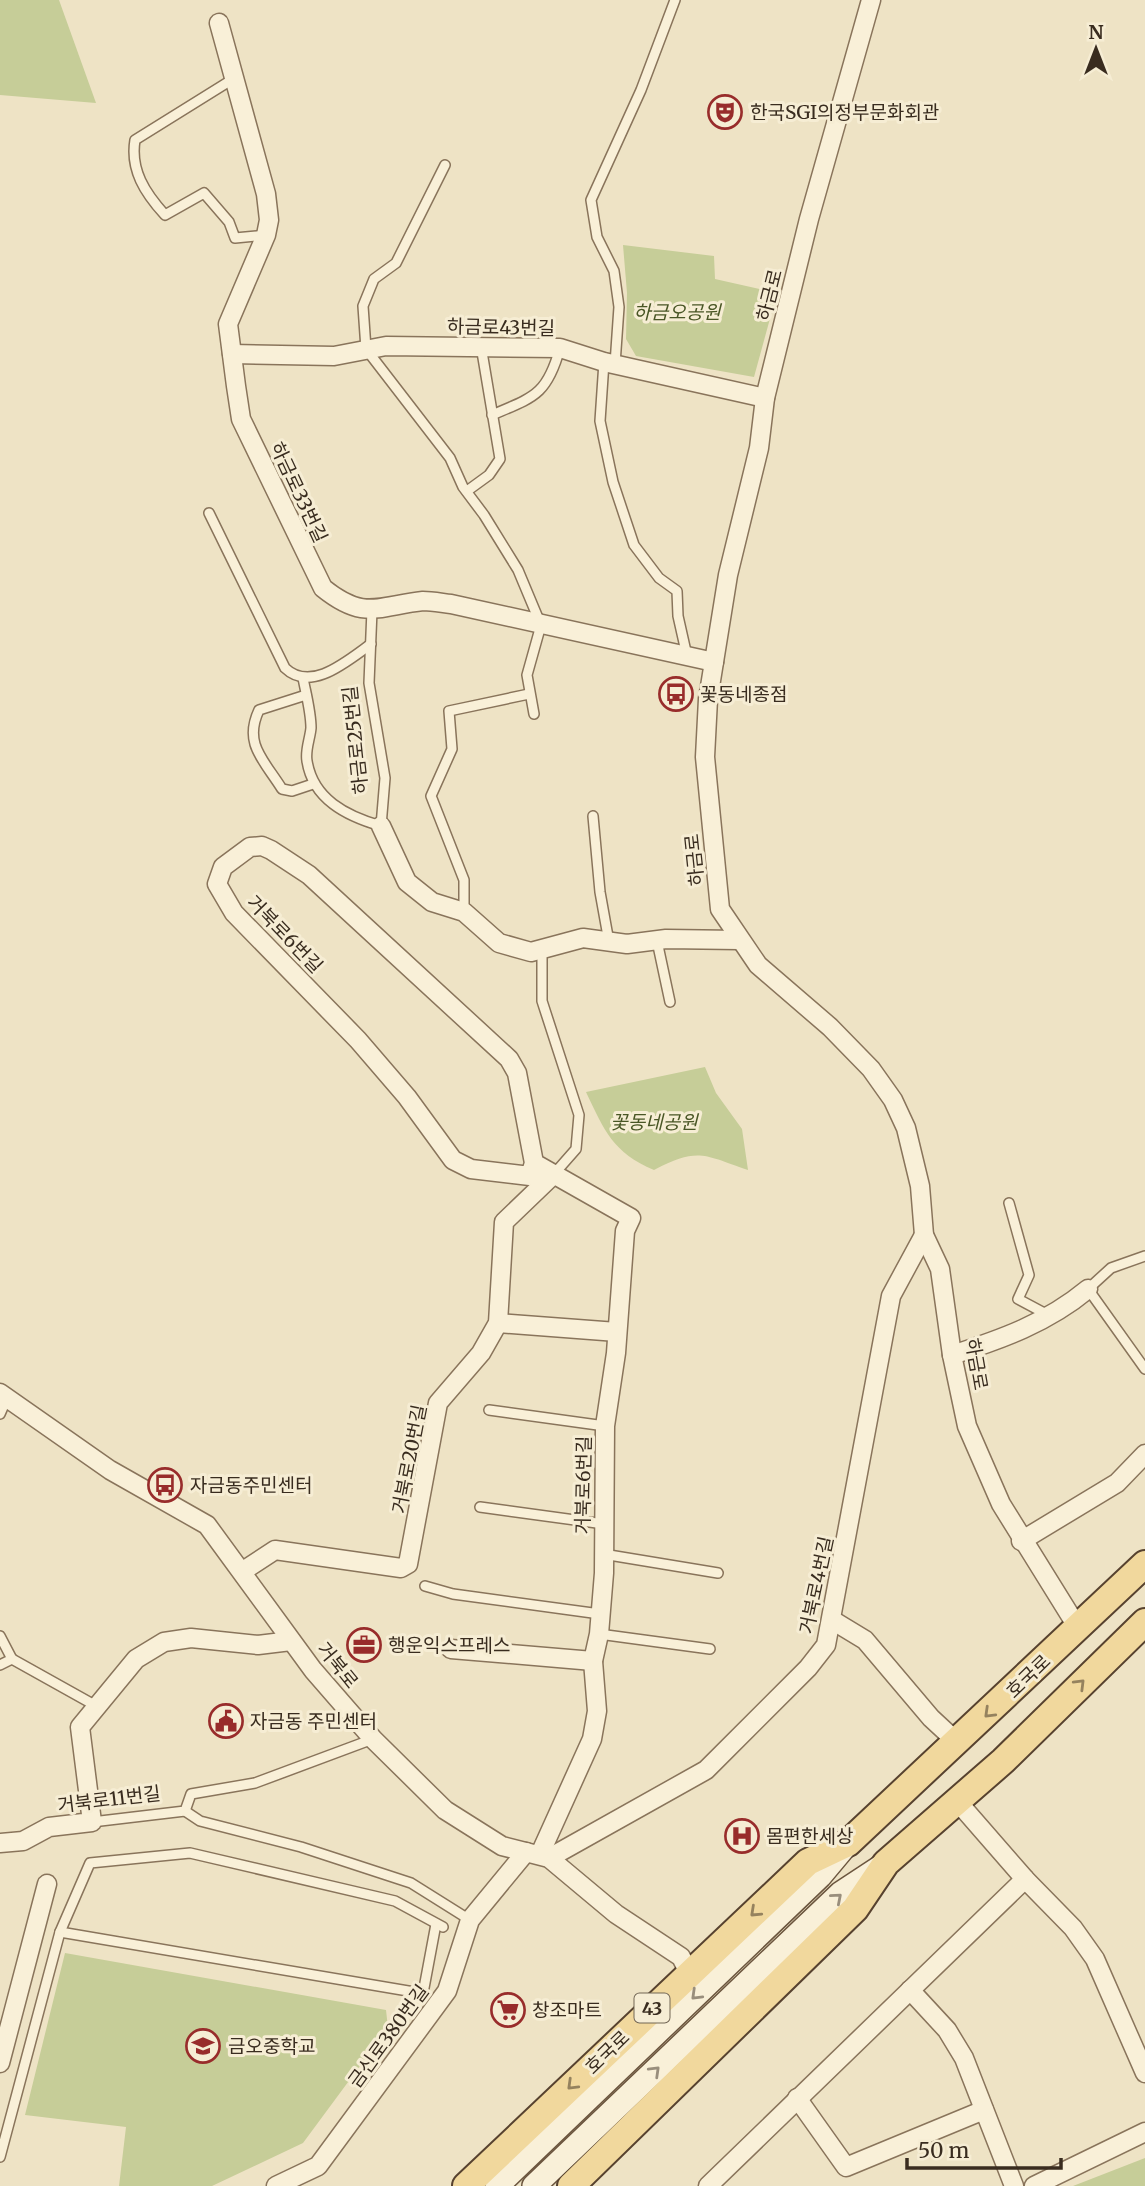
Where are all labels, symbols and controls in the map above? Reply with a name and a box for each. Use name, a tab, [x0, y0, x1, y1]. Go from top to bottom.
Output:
north arrow	[1061, 14, 1131, 84]
text: N	[1088, 20, 1104, 44]
theatre icon: 한국SGI의정부문화회관	[706, 93, 744, 131]
place label: 한국SGI의정부문화회관	[750, 100, 939, 124]
street label: 하금로	[751, 267, 787, 323]
park label: 하금오공원	[633, 300, 722, 324]
street label: 하금로43번길	[447, 314, 555, 340]
street label: 하금로33번길	[265, 438, 333, 546]
bus stop icon: 꽃동네종점	[657, 675, 695, 713]
place label: 꽃동네종점	[700, 682, 787, 706]
street label: 하금로25번길	[337, 684, 373, 796]
street label: 하금로	[679, 833, 709, 887]
street label: 거북로6번길	[242, 890, 328, 978]
park label: 꽃동네공원	[610, 1110, 699, 1134]
street label: 하금로	[961, 1336, 993, 1392]
street label: 거북로20번길	[387, 1402, 431, 1516]
street label: 거북로6번길	[570, 1435, 596, 1535]
bus stop icon: 자금동주민센터	[146, 1466, 184, 1504]
place label: 자금동주민센터	[190, 1473, 312, 1497]
street label: 거북로4번길	[794, 1534, 838, 1636]
office icon: 행운익스프레스	[345, 1626, 383, 1664]
place label: 행운익스프레스	[388, 1633, 510, 1657]
street label: 거북로	[312, 1637, 364, 1693]
street label: 호국로	[1001, 1649, 1055, 1703]
one-way arrow	[1071, 1679, 1084, 1692]
public building icon: 자금동 주민센터	[207, 1702, 245, 1740]
one-way arrow	[984, 1704, 997, 1717]
place label: 자금동 주민센터	[250, 1709, 377, 1733]
street label: 거북로11번길	[56, 1781, 162, 1817]
hospital icon: 몸편한세상	[723, 1817, 761, 1855]
place label: 몸편한세상	[766, 1824, 853, 1848]
one-way arrow	[829, 1894, 842, 1906]
one-way arrow	[750, 1904, 763, 1917]
street label: 금신로380번길	[343, 1980, 433, 2092]
one-way arrow	[691, 1986, 704, 1999]
supermarket icon: 창조마트	[489, 1991, 527, 2029]
road number: 43	[634, 1994, 670, 2022]
place label: 창조마트	[532, 1998, 602, 2022]
street label: 호국로	[580, 2025, 634, 2079]
school or university icon: 금오중학교	[184, 2027, 222, 2065]
place label: 금오중학교	[228, 2034, 315, 2058]
one-way arrow	[646, 2067, 659, 2080]
one-way arrow	[567, 2077, 580, 2090]
scale bar	[907, 2126, 1061, 2170]
text: 50 m	[918, 2137, 969, 2164]

